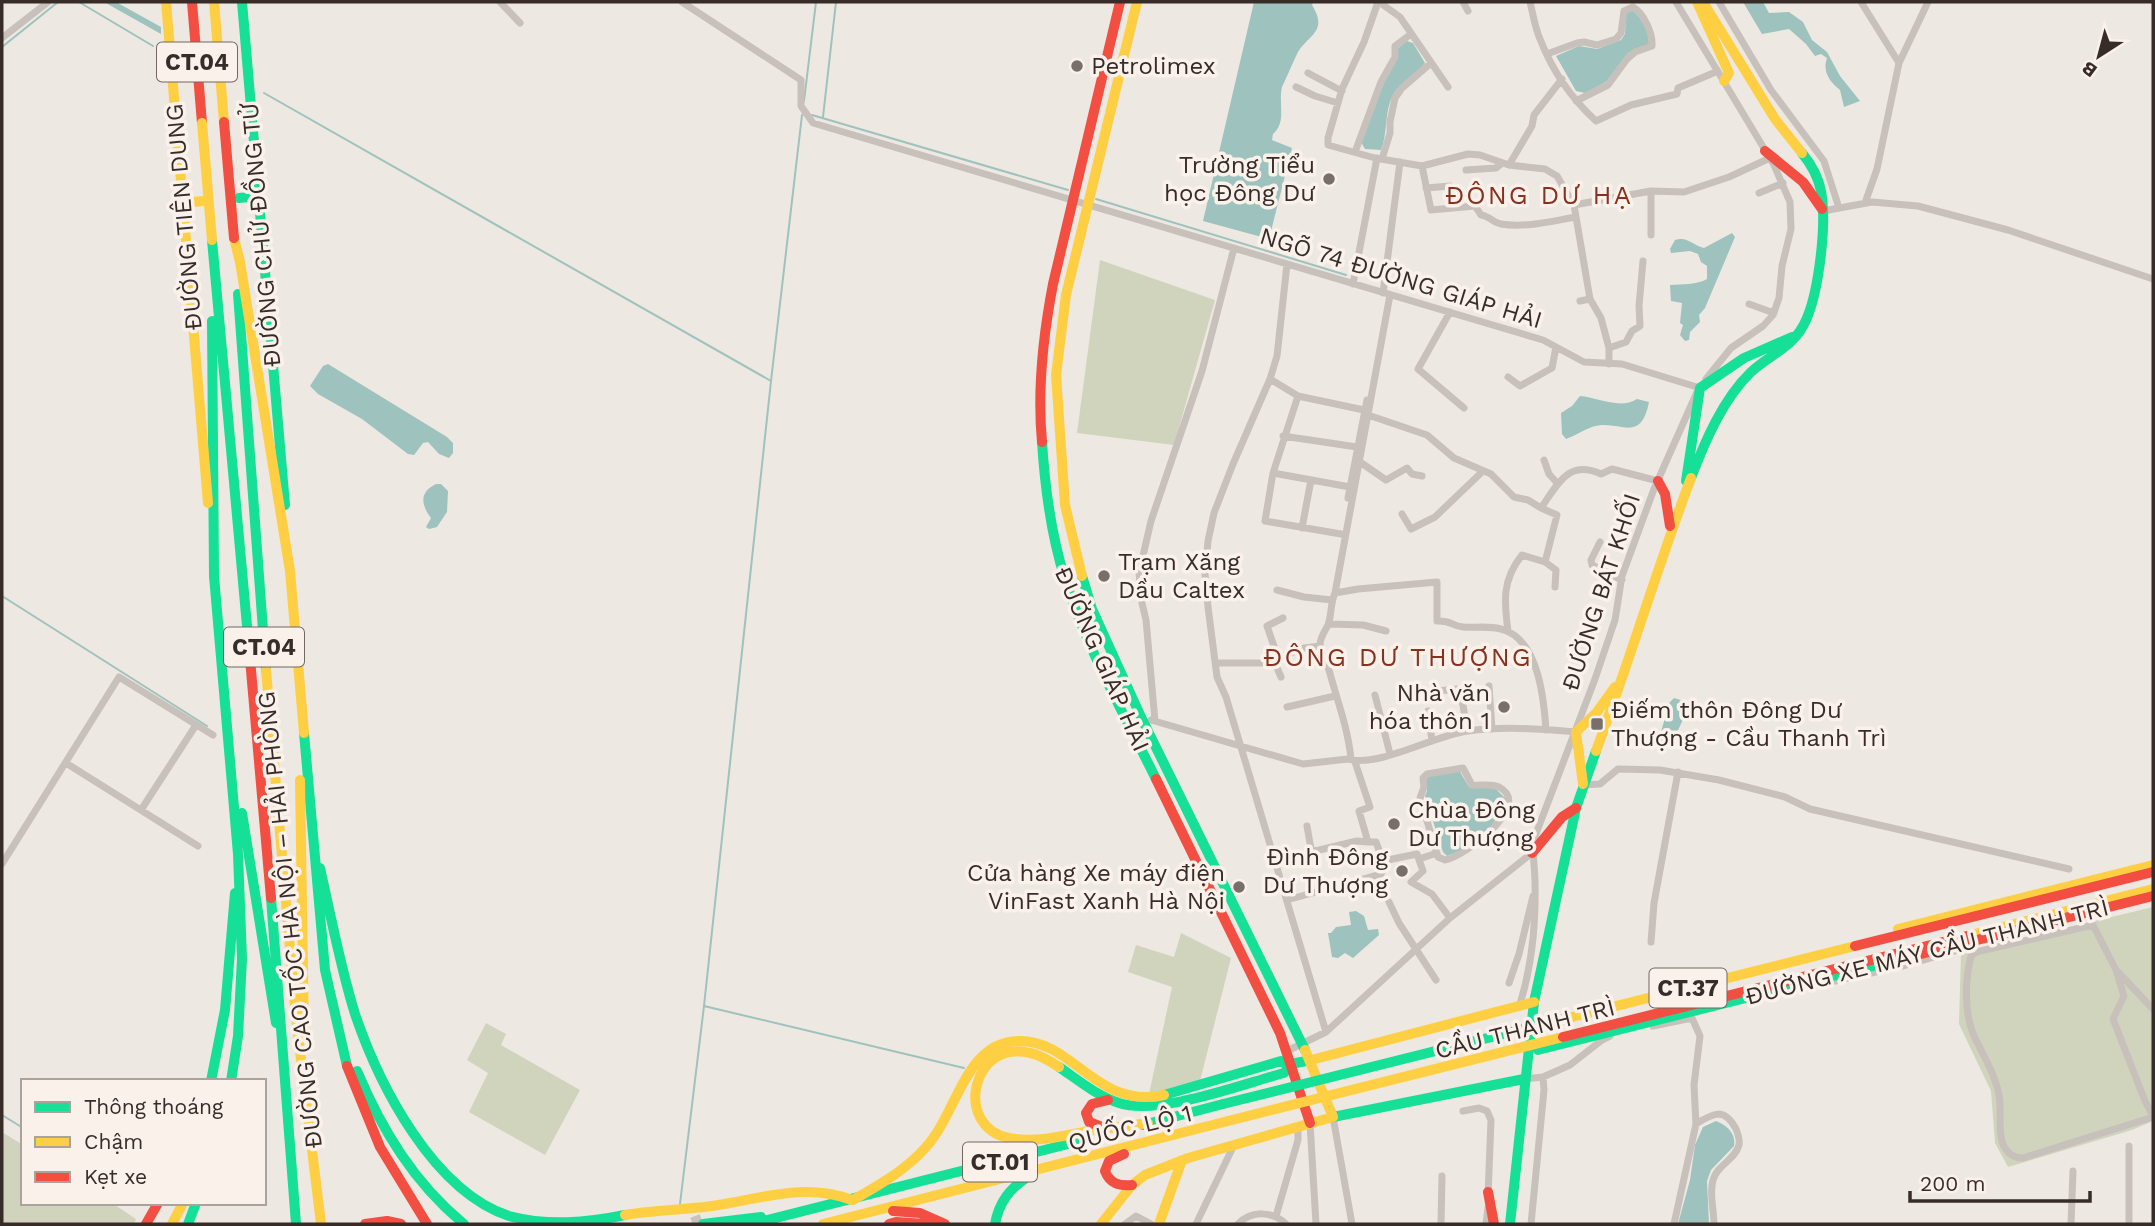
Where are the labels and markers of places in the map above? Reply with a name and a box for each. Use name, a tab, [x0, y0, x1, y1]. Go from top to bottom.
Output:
place label: Petrolimex	[1091, 52, 1216, 80]
marker: Petrolimex	[1069, 58, 1085, 74]
place label: Trường Tiểu học Đông Dư	[1164, 151, 1315, 207]
marker: Trường Tiểu học Đông Dư	[1321, 171, 1337, 187]
place label: Trạm Xăng Dầu Caltex	[1118, 548, 1245, 604]
marker: Trạm Xăng Dầu Caltex	[1096, 568, 1112, 584]
place label: Nhà văn hóa thôn 1	[1369, 679, 1490, 735]
place label: Điếm thôn Đông Dư Thượng - Cầu Thanh Trì	[1611, 696, 1886, 752]
marker: Nhà văn hóa thôn 1	[1496, 699, 1512, 715]
marker: Điếm thôn Đông Dư Thượng - Cầu Thanh Trì	[1589, 716, 1605, 732]
place label: Chùa Đông Dư Thượng	[1408, 796, 1535, 852]
marker: Chùa Đông Dư Thượng	[1386, 816, 1402, 832]
place label: Đình Đông Dư Thượng	[1263, 843, 1388, 899]
place label: Cửa hàng Xe máy điện VinFast Xanh Hà Nội	[967, 859, 1225, 915]
marker: Đình Đông Dư Thượng	[1394, 863, 1410, 879]
marker: Cửa hàng Xe máy điện VinFast Xanh Hà Nội	[1231, 879, 1247, 895]

